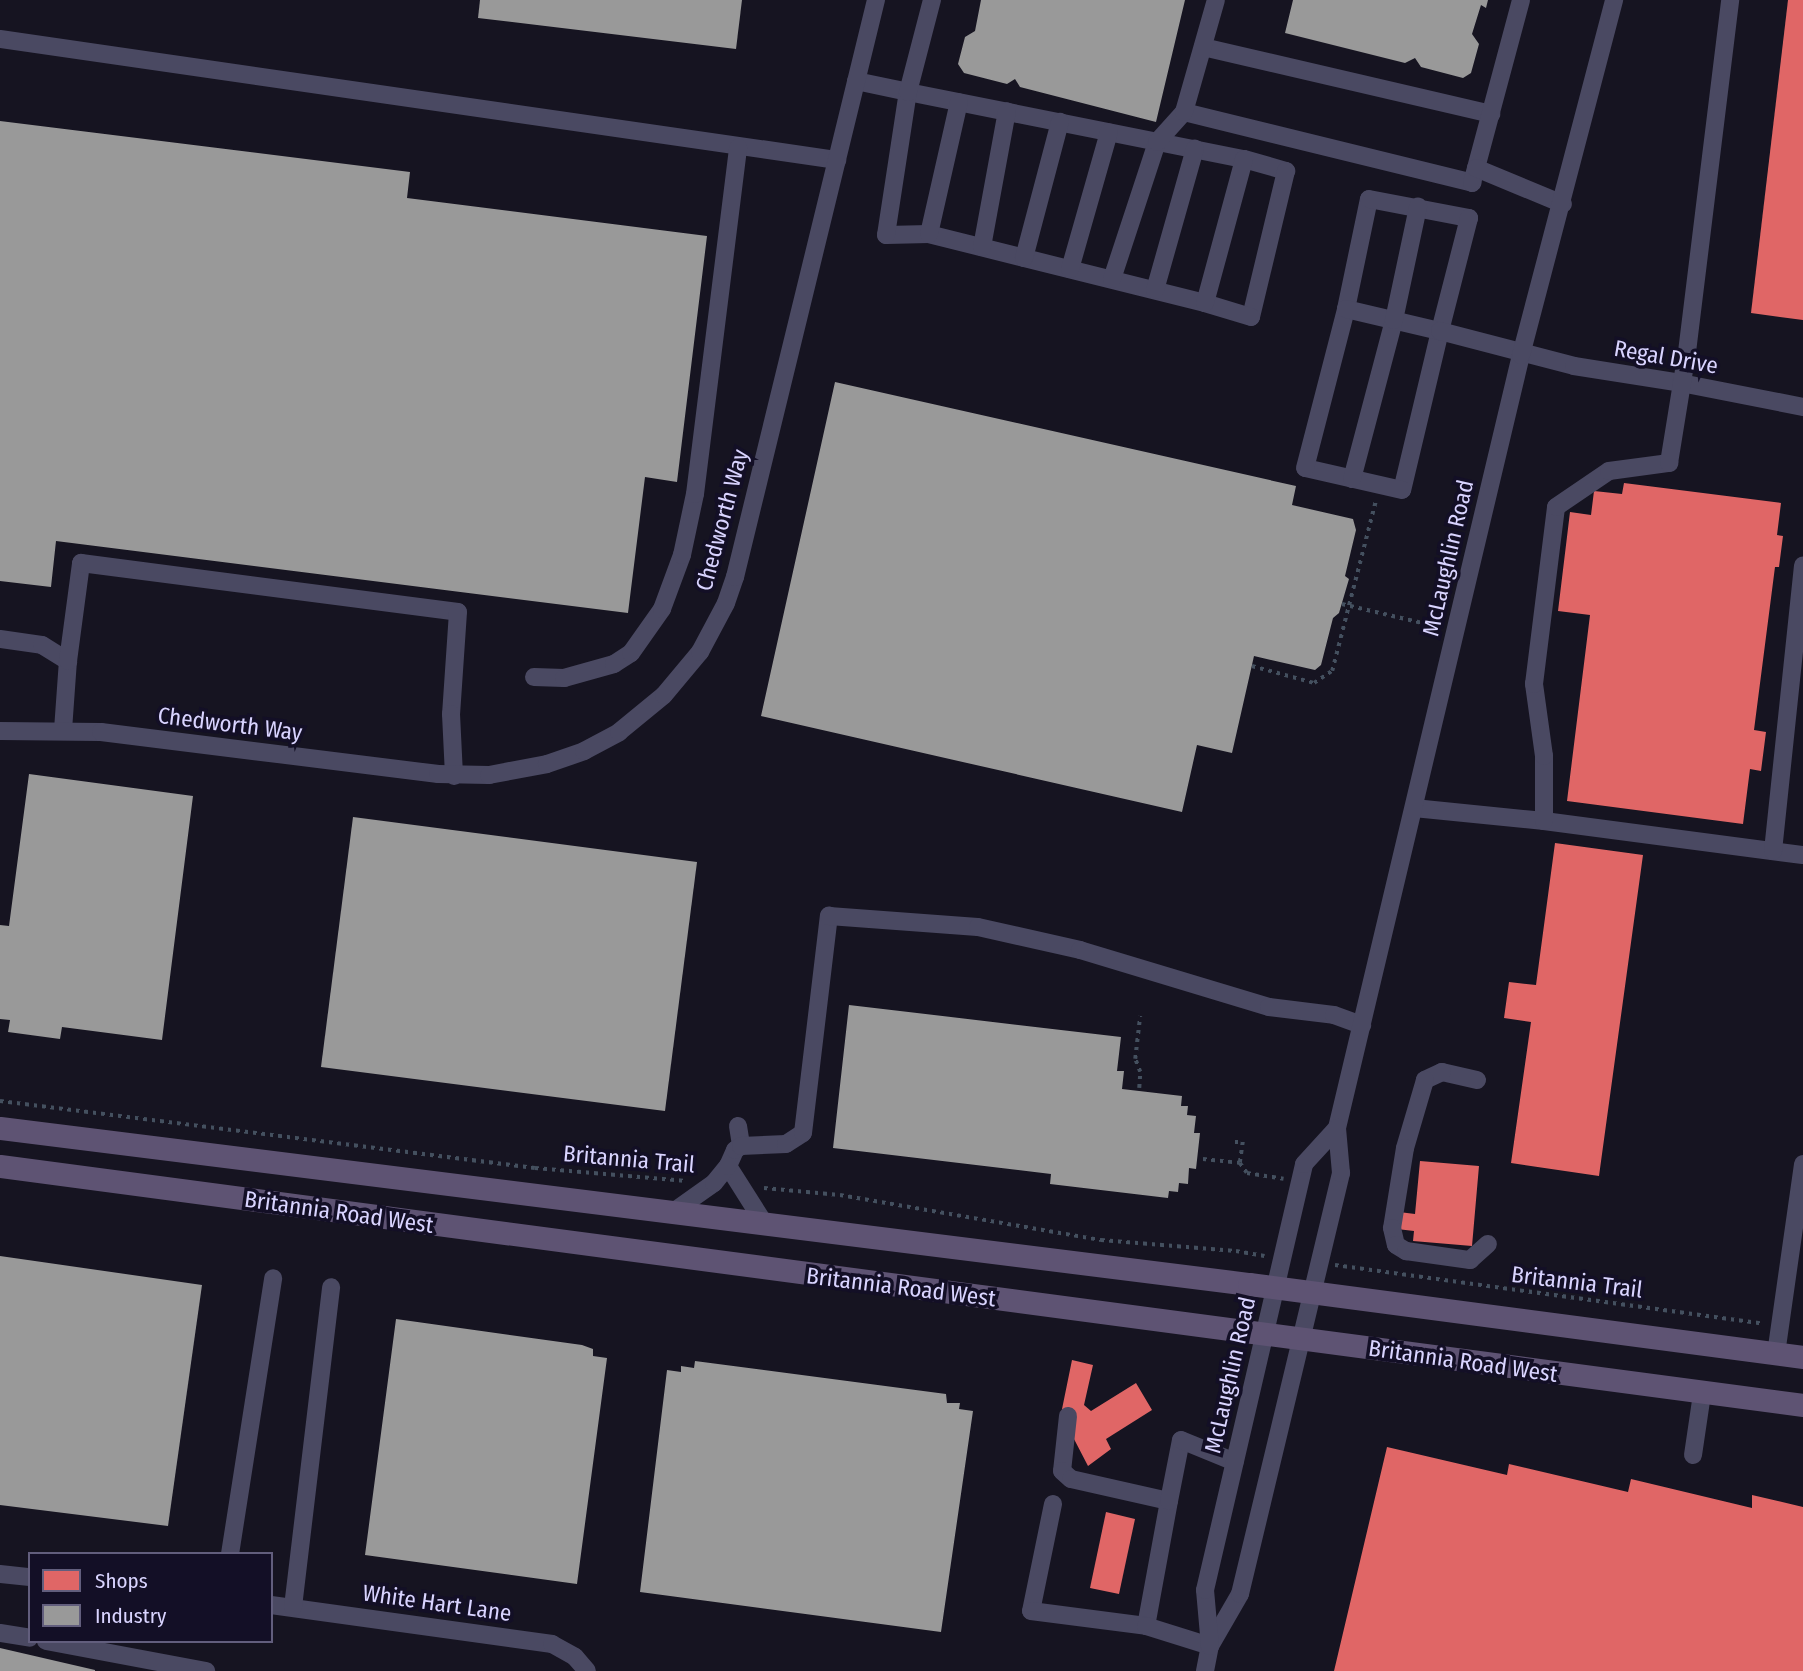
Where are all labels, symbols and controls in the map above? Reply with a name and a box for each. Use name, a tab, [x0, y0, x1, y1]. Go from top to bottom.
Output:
street label: Regal Drive	[1612, 334, 1720, 380]
street label: Chedworth Way	[690, 446, 754, 594]
street label: McLaughlin Road	[1417, 477, 1479, 639]
street label: Chedworth Way	[156, 701, 304, 747]
street label: Britannia Trail	[562, 1139, 696, 1179]
street label: Britannia Road West	[243, 1185, 435, 1239]
street label: Britannia Trail	[1510, 1260, 1644, 1304]
street label: Britannia Road West	[805, 1262, 997, 1312]
street label: McLaughlin Road	[1199, 1294, 1261, 1456]
street label: Britannia Road West	[1367, 1334, 1559, 1388]
legend	[28, 1552, 273, 1643]
text: Shops	[95, 1568, 148, 1594]
street label: White Hart Lane	[361, 1579, 513, 1627]
text: Industry	[95, 1603, 166, 1629]

